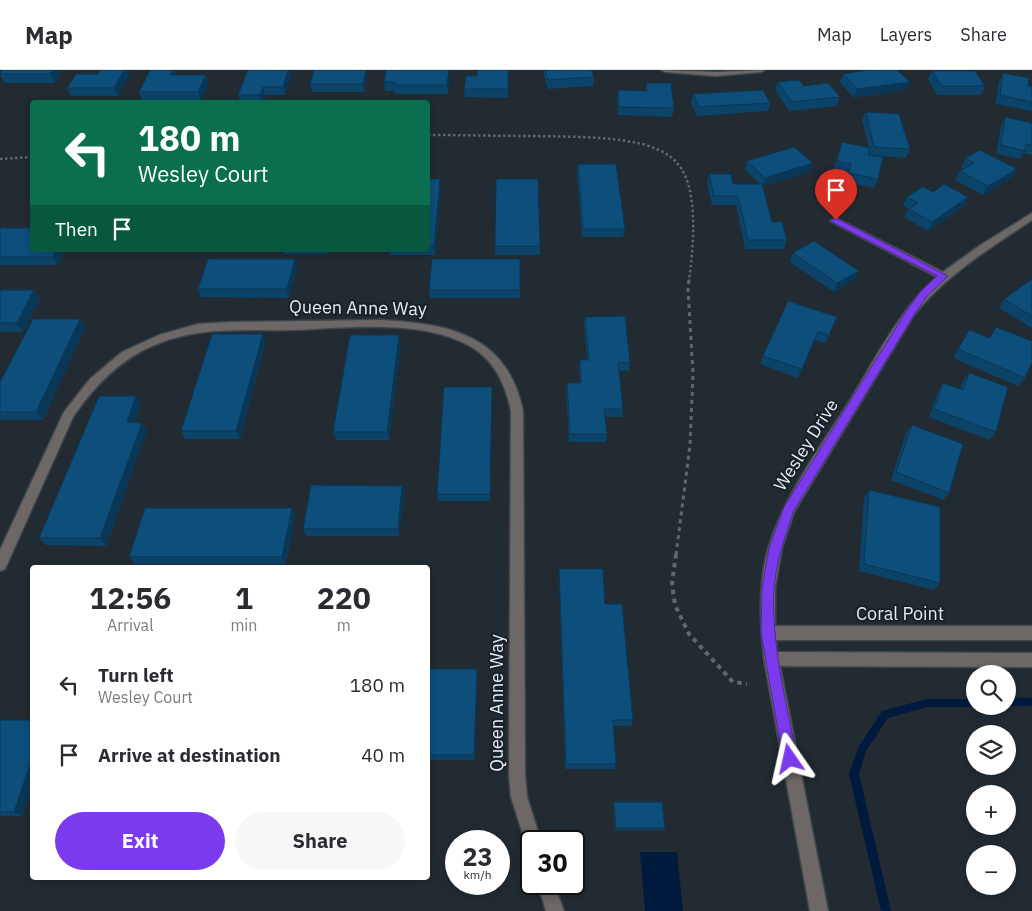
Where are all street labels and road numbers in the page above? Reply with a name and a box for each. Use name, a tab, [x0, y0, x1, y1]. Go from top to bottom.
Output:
street label: Queen Anne Way	[289, 295, 427, 320]
street label: Wesley Drive	[768, 394, 843, 495]
street label: Coral Point	[856, 602, 944, 625]
street label: Queen Anne Way	[485, 634, 508, 772]

